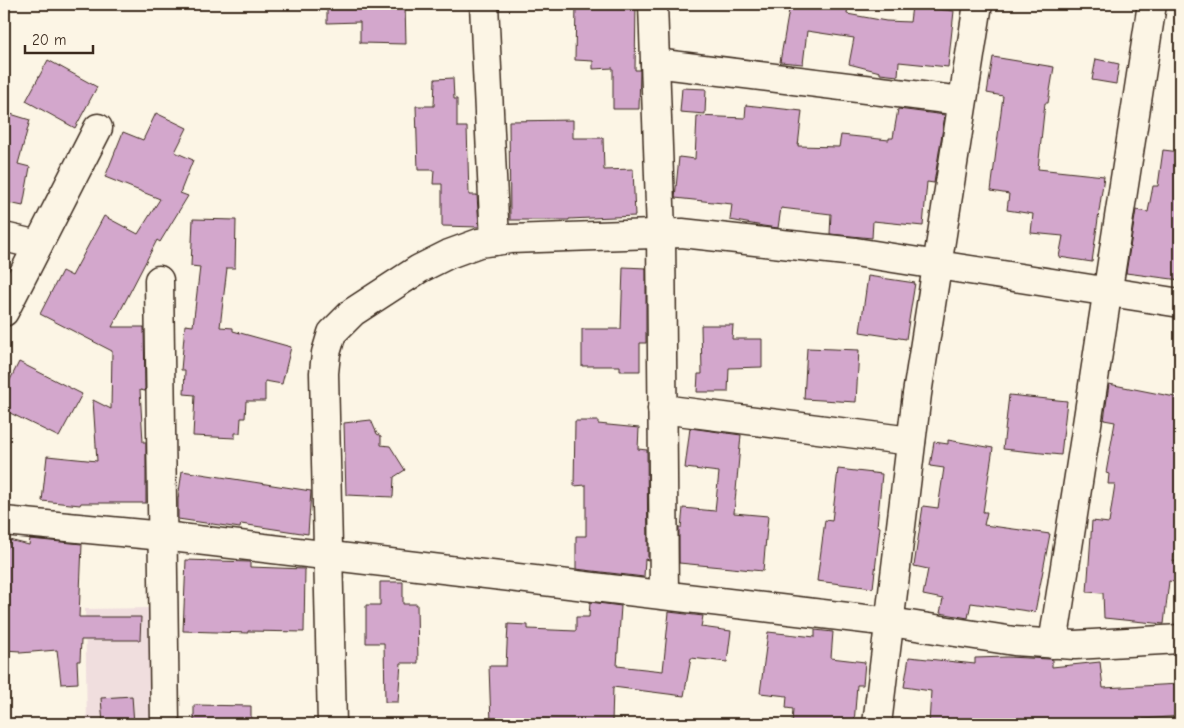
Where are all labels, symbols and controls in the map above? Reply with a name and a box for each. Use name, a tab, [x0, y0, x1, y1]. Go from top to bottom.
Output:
scale bar	[25, 22, 92, 54]
text: 20 m	[32, 31, 66, 49]

